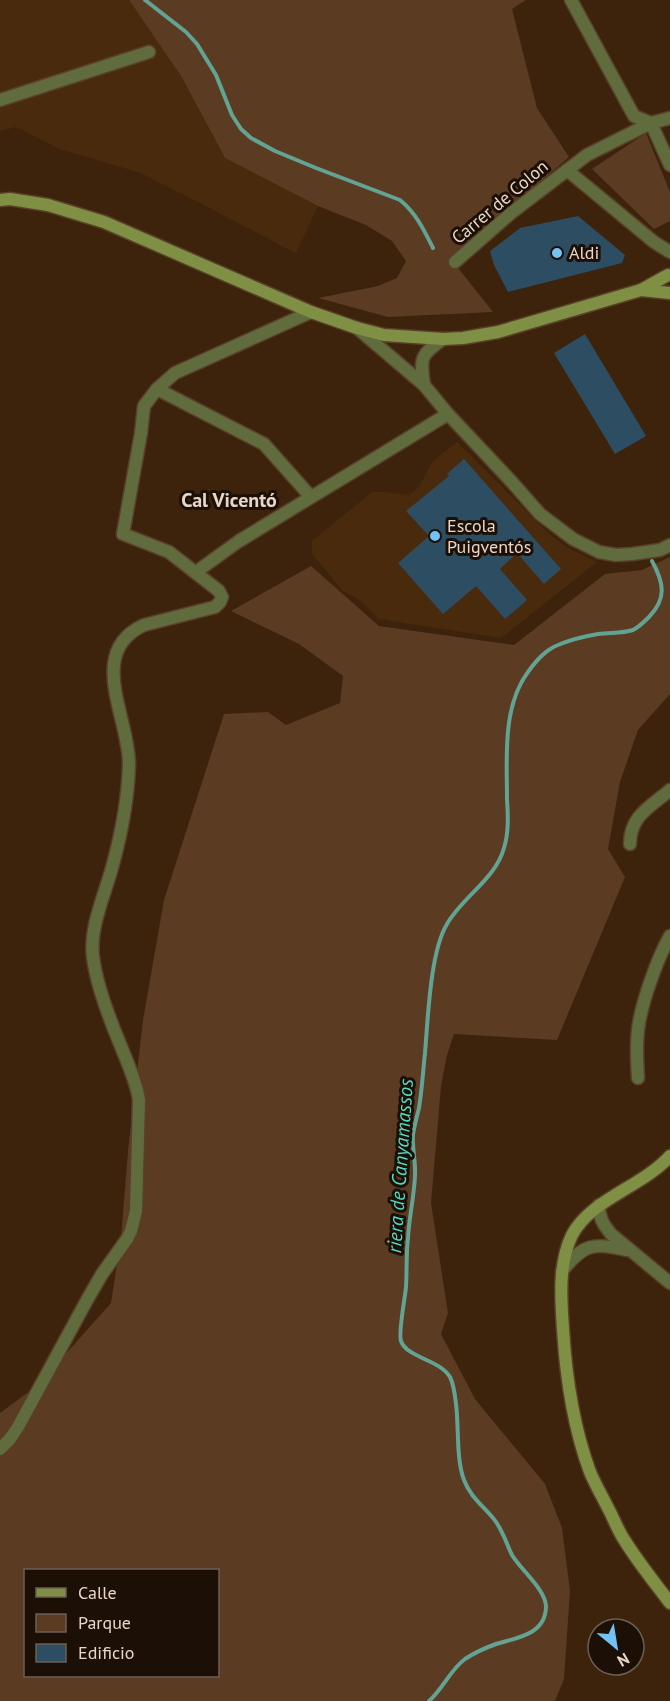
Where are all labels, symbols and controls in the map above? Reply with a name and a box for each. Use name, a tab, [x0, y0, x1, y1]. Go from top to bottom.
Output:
street label: Carrer de Colon	[447, 155, 553, 249]
place label: Aldi	[569, 241, 599, 264]
marker: Aldi	[550, 246, 564, 260]
district label: Cal Vicentó	[181, 487, 277, 513]
place label: Escola Puigventós	[447, 514, 531, 558]
marker: Escola Puigventós	[428, 529, 442, 543]
water label: riera de Canyamassos	[381, 1078, 419, 1254]
legend	[24, 1569, 219, 1677]
text: Calle	[78, 1581, 117, 1604]
text: Parque	[78, 1611, 131, 1634]
north arrow	[586, 1617, 646, 1677]
text: Edificio	[78, 1641, 134, 1664]
text: N	[614, 1649, 633, 1671]

